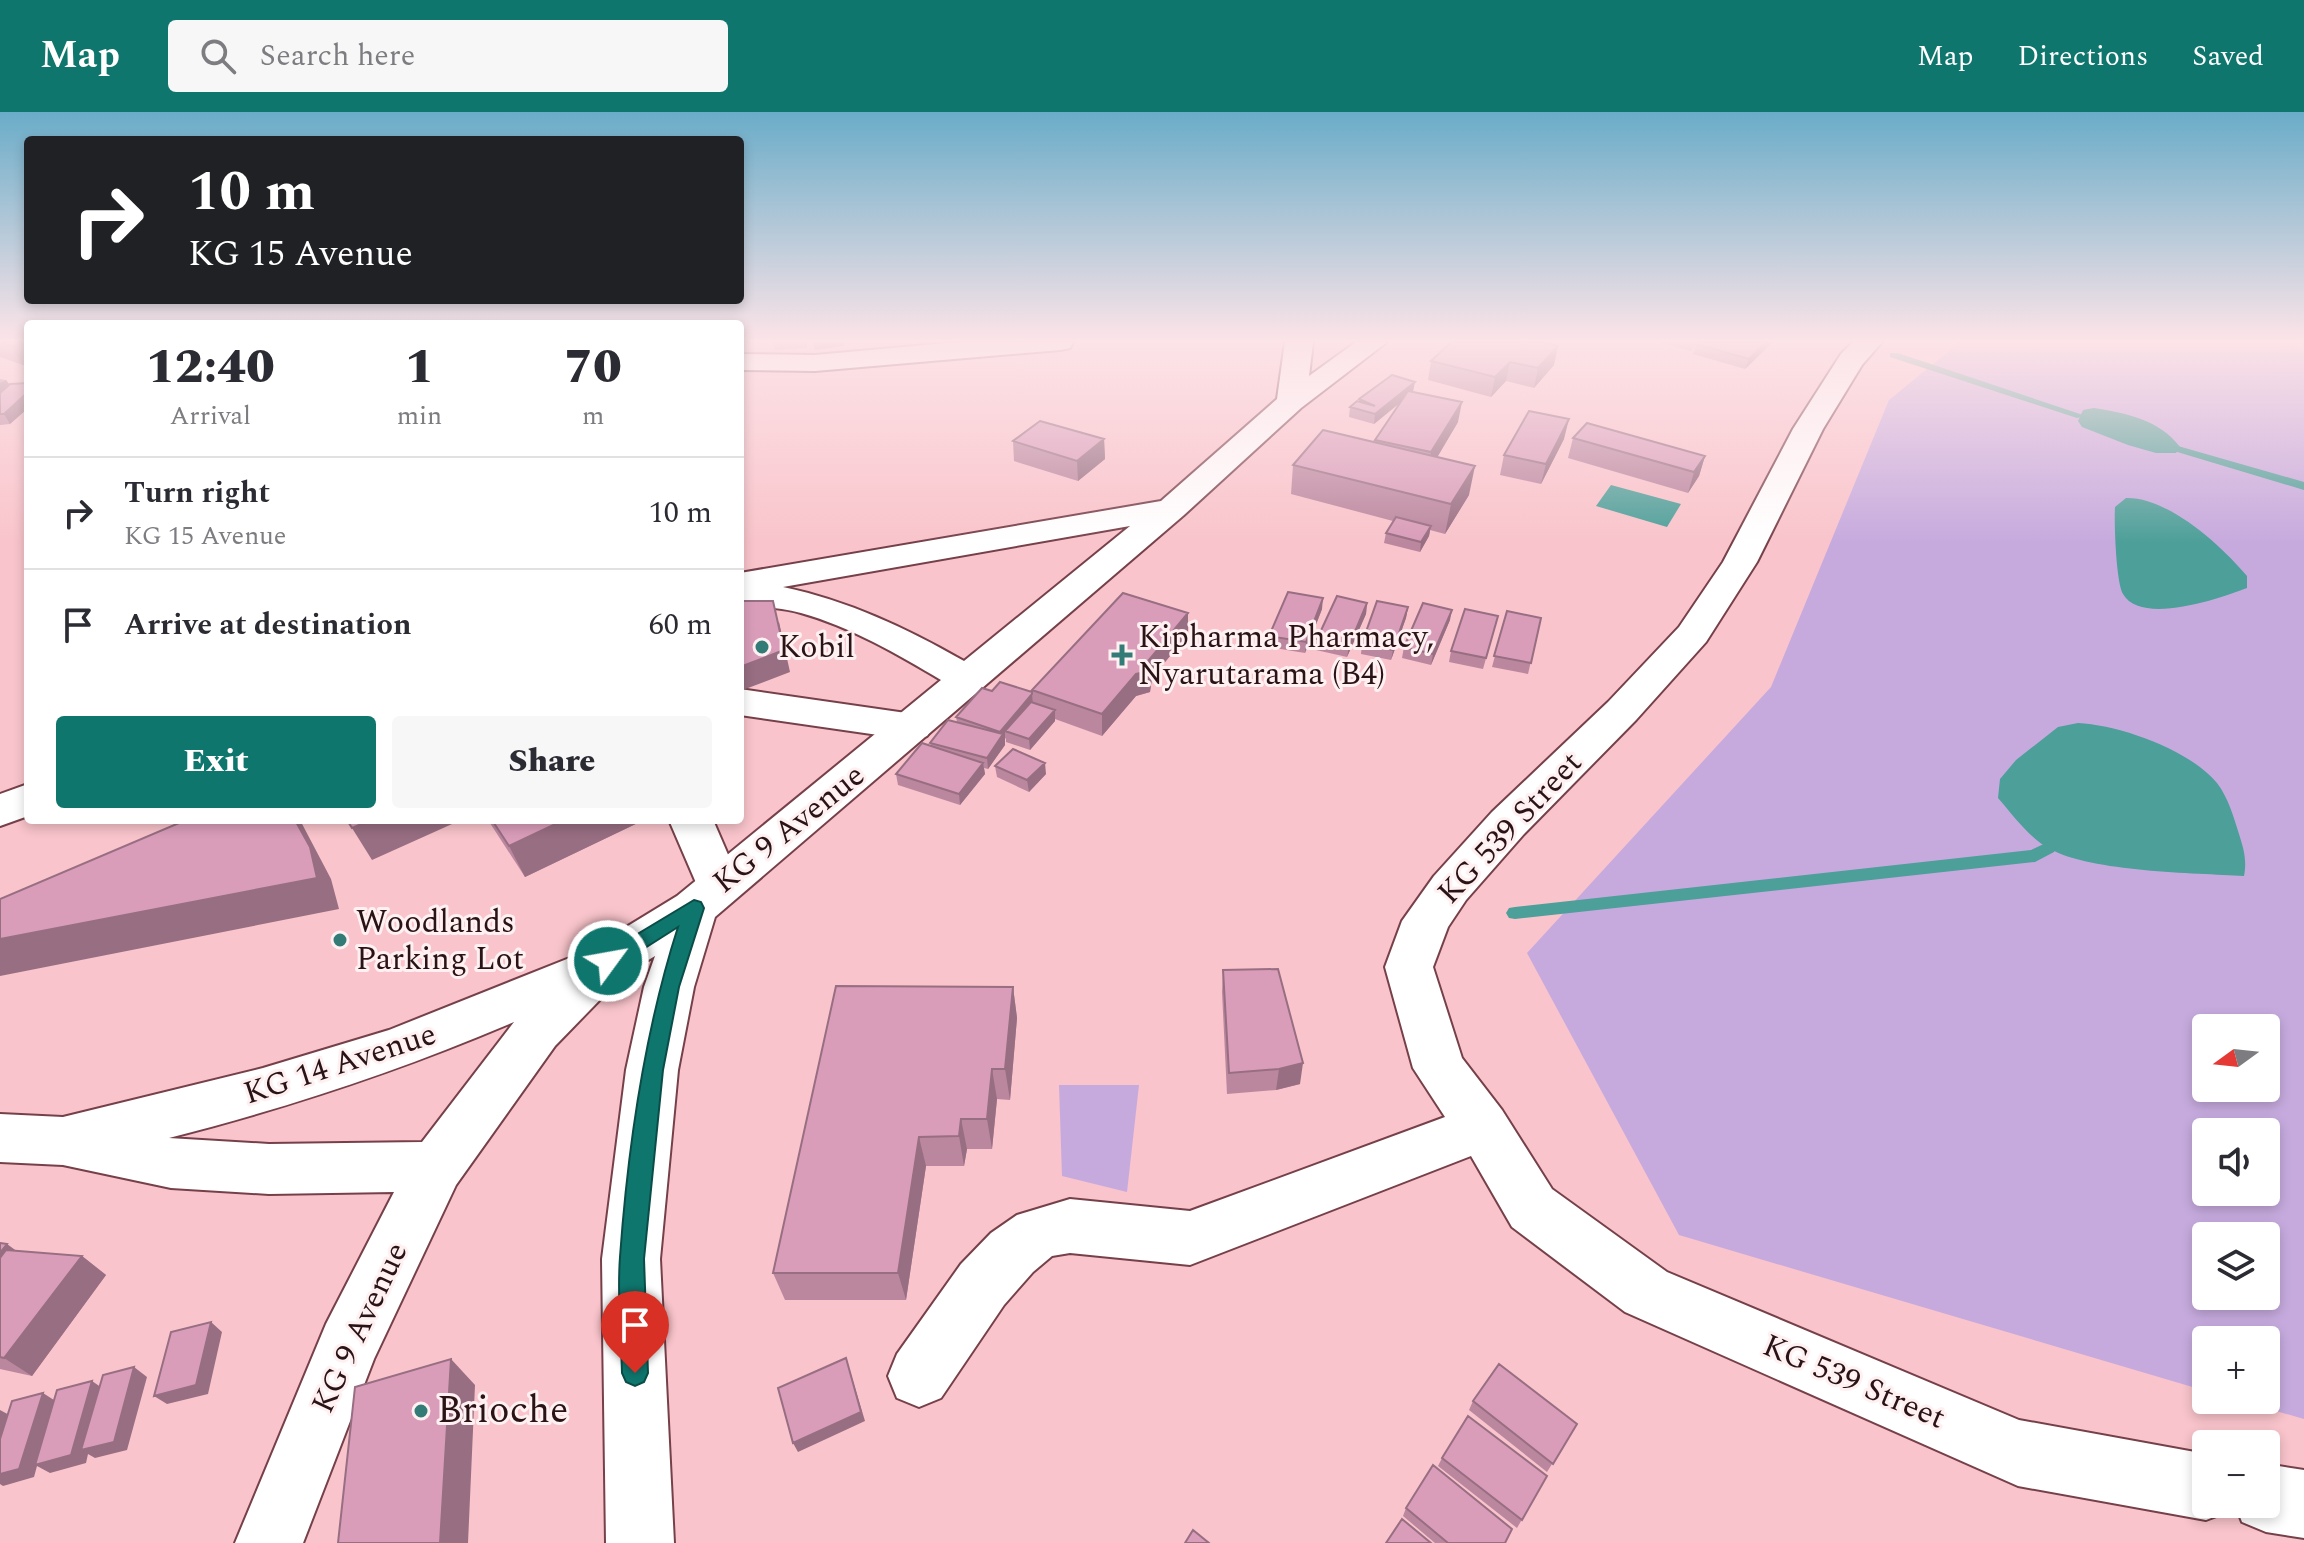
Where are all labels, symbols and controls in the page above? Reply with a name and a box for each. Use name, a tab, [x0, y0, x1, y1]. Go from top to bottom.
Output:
search box	[168, 20, 728, 92]
text: Map	[40, 27, 120, 85]
text: Search here	[260, 33, 415, 79]
icon: search	[196, 34, 240, 78]
text: Map	[1917, 35, 1974, 78]
text: Directions	[2018, 35, 2148, 78]
text: Saved	[2192, 35, 2264, 78]
text: 10 m	[188, 150, 315, 235]
icon: right	[56, 168, 160, 272]
text: KG 15 Avenue	[188, 227, 413, 282]
text: 12:40	[146, 331, 275, 404]
text: 1	[405, 331, 434, 404]
text: 70	[564, 331, 622, 404]
text: Arrival	[170, 396, 251, 436]
text: min	[397, 396, 442, 436]
text: m	[582, 396, 604, 436]
text: Turn right	[124, 470, 270, 516]
text: 10 m	[649, 490, 712, 536]
icon: right	[56, 491, 100, 535]
text: KG 15 Avenue	[124, 516, 286, 556]
text: Arrive at destination	[124, 602, 411, 648]
text: 60 m	[649, 602, 712, 648]
icon: arrive	[56, 603, 100, 647]
place label: Kipharma Pharmacy, Nyarutarama (B4)	[1138, 613, 1434, 699]
place label: Kobil	[778, 623, 855, 672]
marker: Kobil	[753, 638, 771, 656]
marker: Kipharma Pharmacy, Nyarutarama (B4)	[1113, 646, 1131, 664]
button: Exit	[56, 716, 376, 808]
button: Share	[392, 716, 712, 808]
street label: KG 539 Street	[1426, 740, 1594, 916]
street label: KG 9 Avenue	[702, 752, 876, 906]
place label: Woodlands Parking Lot	[356, 898, 524, 984]
position arrow	[566, 919, 650, 1003]
marker: Woodlands Parking Lot	[331, 931, 349, 949]
street label: KG 14 Avenue	[237, 1010, 443, 1118]
north arrow	[2192, 1014, 2280, 1102]
map controls	[2192, 1014, 2280, 1518]
button: sound	[2192, 1118, 2280, 1206]
button: layers	[2192, 1222, 2280, 1310]
street label: KG 9 Avenue	[299, 1234, 421, 1422]
pin	[601, 1291, 669, 1373]
icon: arrive	[613, 1303, 657, 1347]
street label: KG 539 Street	[1755, 1321, 1953, 1443]
button: +	[2192, 1326, 2280, 1414]
place label: Brioche	[437, 1382, 568, 1440]
marker: Brioche	[412, 1402, 430, 1420]
button: −	[2192, 1430, 2280, 1518]

